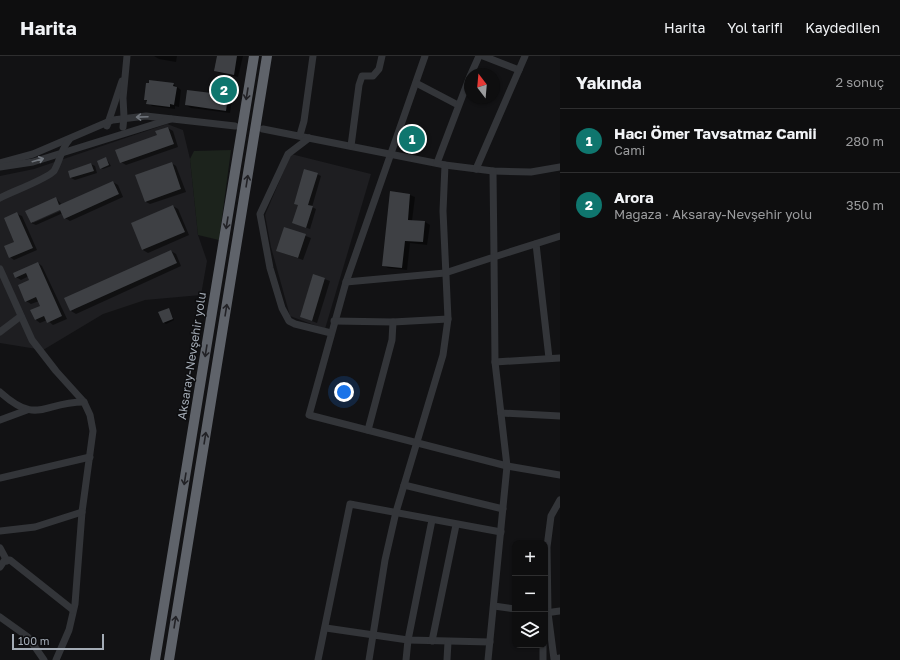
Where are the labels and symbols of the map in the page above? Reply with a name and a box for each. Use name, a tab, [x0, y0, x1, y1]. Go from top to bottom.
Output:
north arrow	[464, 68, 500, 104]
pin: 2	[211, 75, 237, 105]
one-way arrow	[243, 88, 251, 101]
one-way arrow	[136, 113, 149, 120]
pin: 1	[399, 124, 425, 154]
one-way arrow	[32, 156, 45, 163]
one-way arrow	[243, 175, 251, 188]
one-way arrow	[222, 216, 230, 229]
street label: Aksaray-Nevşehir yolu	[174, 291, 209, 421]
one-way arrow	[222, 303, 230, 316]
one-way arrow	[202, 344, 210, 357]
your location	[334, 382, 354, 402]
one-way arrow	[201, 432, 209, 445]
one-way arrow	[181, 473, 189, 486]
one-way arrow	[171, 615, 179, 628]
scale bar	[12, 632, 104, 651]

